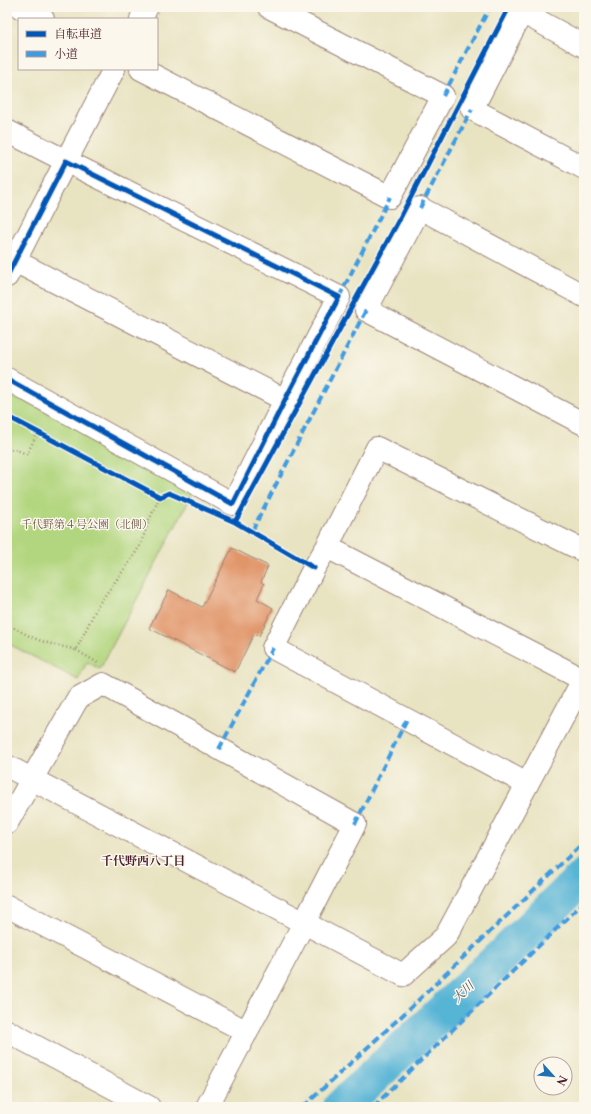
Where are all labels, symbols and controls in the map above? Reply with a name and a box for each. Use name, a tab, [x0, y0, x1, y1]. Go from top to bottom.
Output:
legend	[18, 18, 158, 70]
text: 自転車道	[54, 26, 102, 41]
text: 小道	[54, 46, 78, 61]
park label: 千代野第４号公園（北側）	[21, 517, 153, 531]
district label: 千代野西八丁目	[101, 853, 185, 868]
water label: 大川	[449, 977, 478, 1005]
north arrow	[533, 1056, 573, 1096]
text: N	[553, 1073, 570, 1088]

